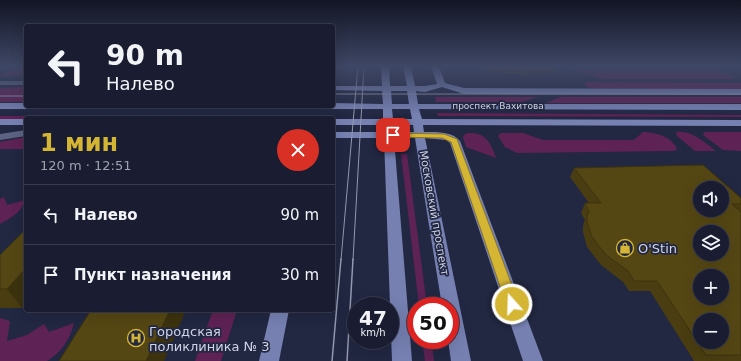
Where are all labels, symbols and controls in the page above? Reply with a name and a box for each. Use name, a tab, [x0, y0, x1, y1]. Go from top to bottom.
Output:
text: 90 m	[106, 39, 184, 72]
icon: left	[40, 40, 92, 92]
text: Налево	[106, 73, 175, 94]
street label: проспект Вахитова	[452, 101, 544, 111]
pin	[376, 118, 410, 152]
icon: arrive	[382, 124, 404, 146]
text: 1 мин	[40, 129, 118, 157]
button: close	[277, 129, 319, 171]
street label: Московский проспект	[417, 150, 451, 277]
text: 120 m · 12:51	[40, 158, 131, 173]
map controls	[693, 181, 729, 349]
button: sound	[693, 181, 729, 217]
icon: left	[40, 204, 62, 226]
text: Налево	[74, 206, 138, 224]
text: 90 m	[281, 206, 319, 224]
button: layers	[693, 225, 729, 261]
shop icon: O'Stin	[615, 238, 635, 258]
place label: O'Stin	[638, 241, 677, 256]
icon: arrive	[40, 264, 62, 286]
text: Пункт назначения	[74, 266, 231, 284]
text: 30 m	[281, 266, 319, 284]
button: +	[693, 269, 729, 305]
position arrow	[491, 283, 533, 325]
speed limit sign: 50	[407, 297, 459, 349]
text: 47	[359, 306, 387, 330]
button: −	[693, 313, 729, 349]
place label: Городская поликлиника № 3	[149, 324, 270, 354]
text: km/h	[360, 327, 386, 338]
hospital icon: Городская поликлиника № 3	[126, 328, 146, 348]

